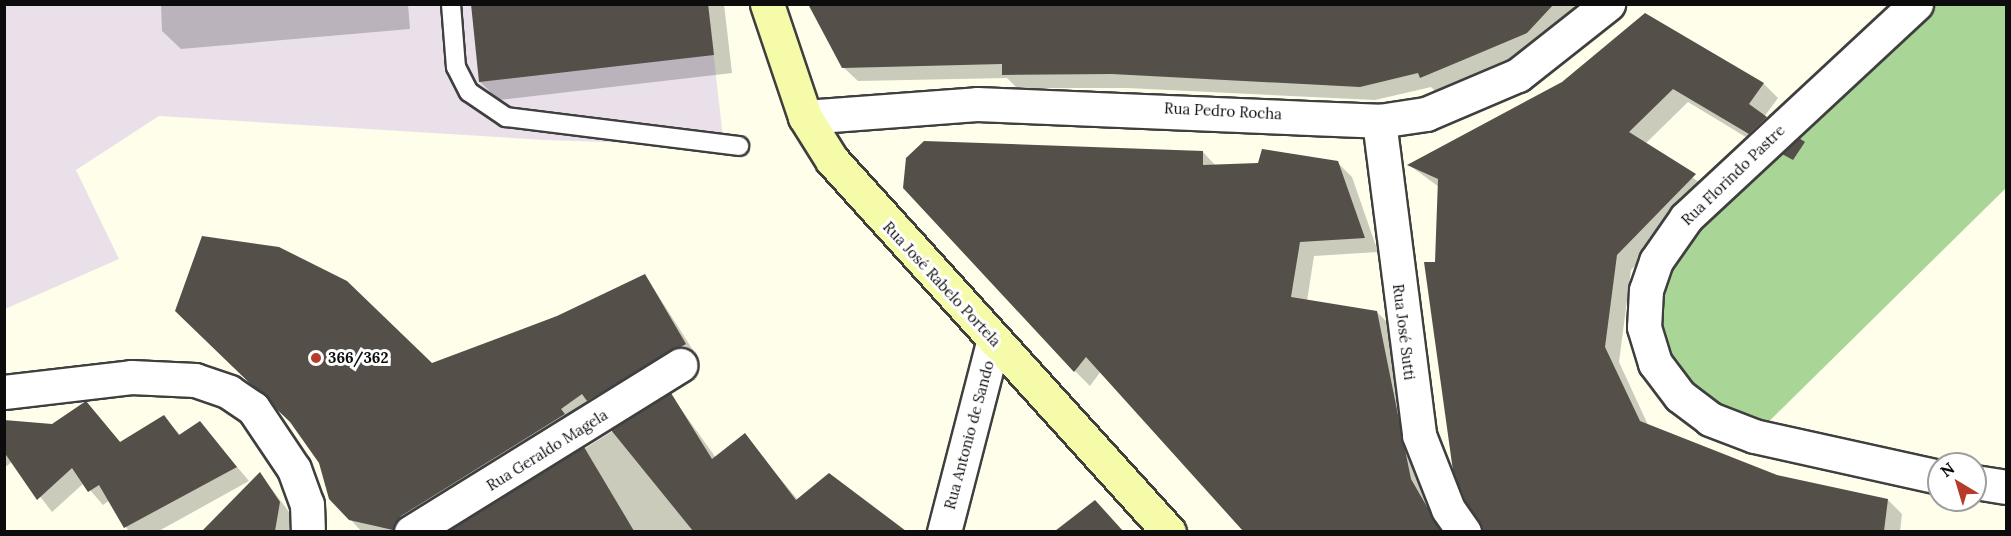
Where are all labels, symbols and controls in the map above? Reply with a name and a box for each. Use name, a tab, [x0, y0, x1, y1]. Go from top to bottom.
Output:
street label: Rua Pedro Rocha	[1164, 99, 1282, 123]
street label: Rua Florindo Pastre	[1678, 121, 1788, 229]
street label: Rua José Rabelo Portela	[879, 218, 1005, 350]
street label: Rua José Sutti	[1389, 283, 1419, 381]
place label: 366/362	[328, 349, 388, 367]
marker: 366/362	[309, 351, 323, 365]
street label: Rua Antonio de Sando	[940, 359, 998, 511]
street label: Rua Geraldo Magela	[483, 405, 611, 495]
north arrow	[1927, 452, 1987, 512]
text: N	[1936, 458, 1958, 481]

